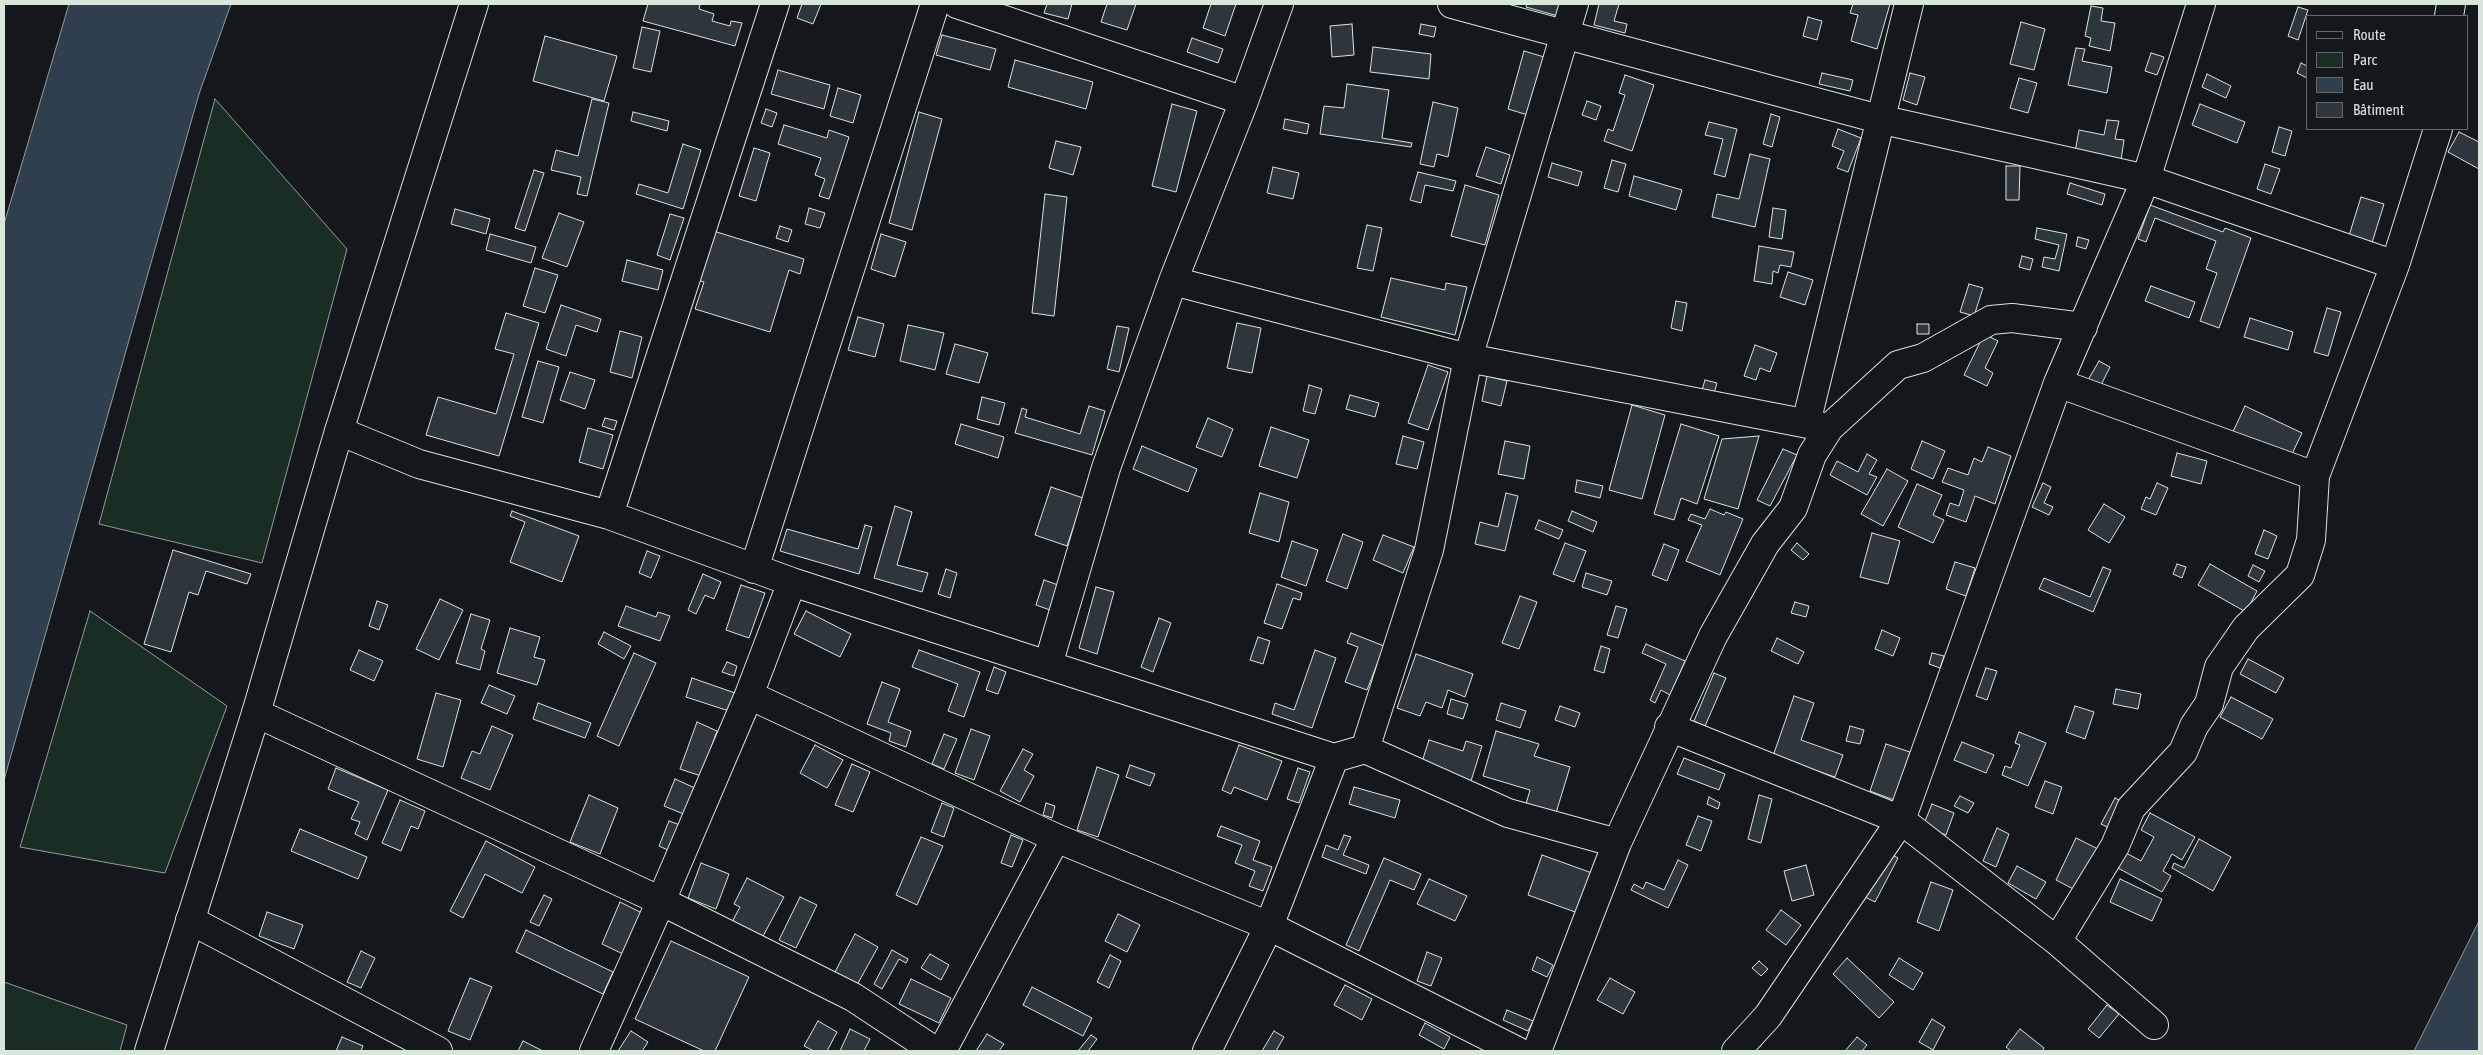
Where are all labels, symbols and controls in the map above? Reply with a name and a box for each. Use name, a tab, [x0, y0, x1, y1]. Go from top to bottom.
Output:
legend	[2306, 15, 2468, 130]
text: Route	[2353, 26, 2386, 43]
text: Parc	[2353, 51, 2377, 68]
text: Eau	[2353, 76, 2374, 93]
text: Bâtiment	[2353, 101, 2404, 118]

